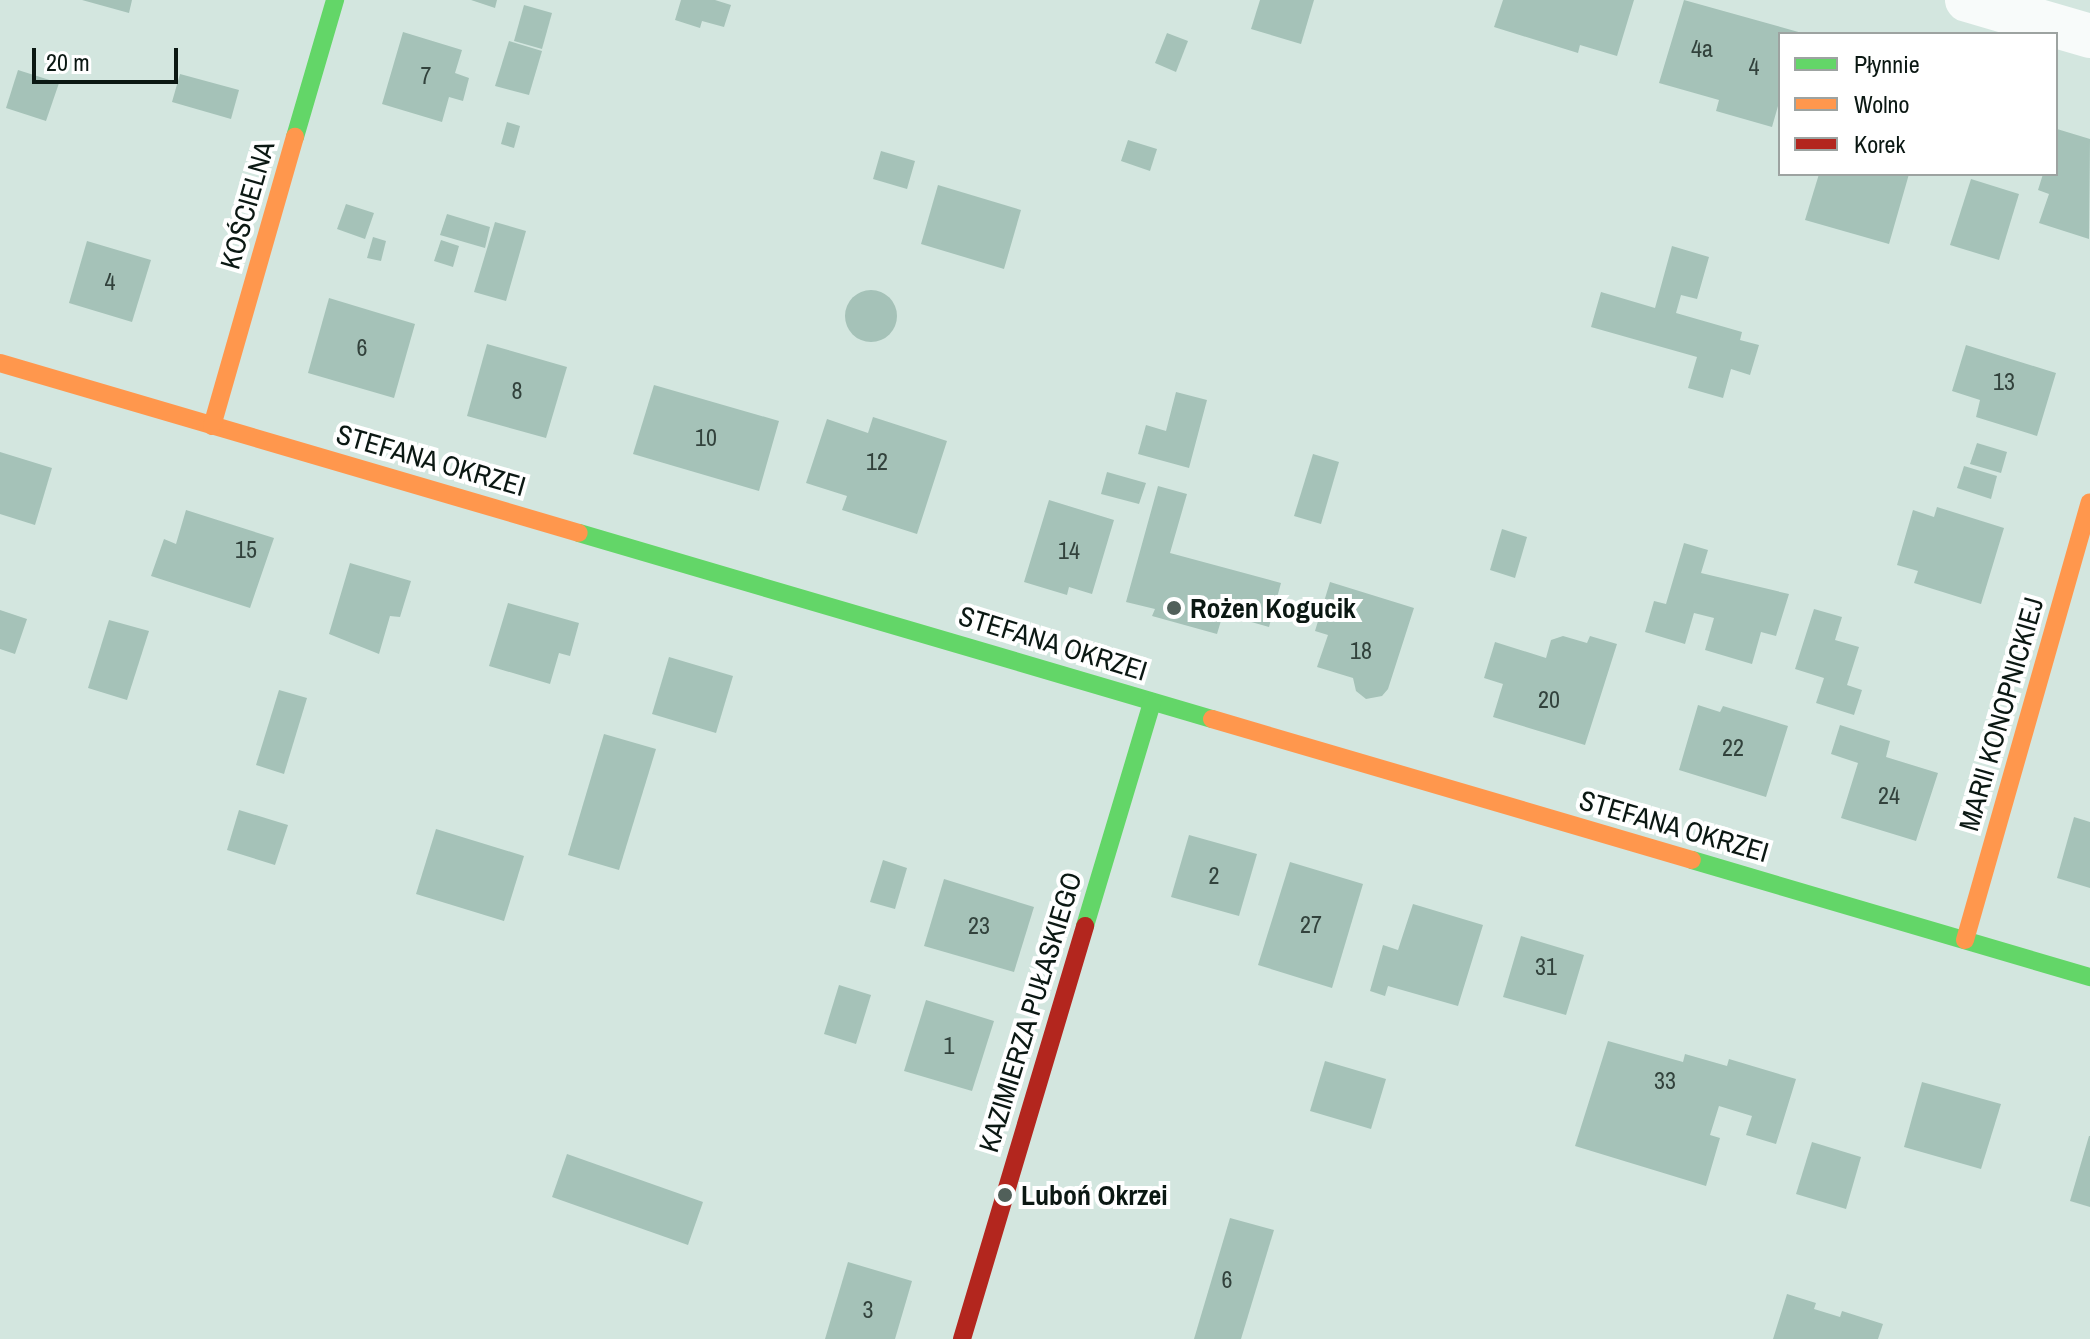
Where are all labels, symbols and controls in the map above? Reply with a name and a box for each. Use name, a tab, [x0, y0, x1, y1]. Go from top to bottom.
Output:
scale bar	[36, 32, 182, 82]
legend	[1778, 32, 2058, 176]
house number: 4a	[1691, 35, 1713, 63]
text: 20 m	[46, 46, 90, 78]
text: Płynnie	[1854, 48, 1920, 80]
house number: 4	[1749, 53, 1759, 81]
house number: 7	[421, 62, 431, 90]
text: Wolno	[1854, 88, 1909, 120]
text: Korek	[1854, 128, 1905, 160]
street label: KOŚCIELNA	[213, 137, 281, 273]
house number: 4	[105, 268, 115, 296]
house number: 6	[357, 334, 367, 362]
house number: 13	[1993, 368, 2015, 396]
house number: 8	[512, 377, 522, 405]
street label: STEFANA OKRZEI	[332, 417, 530, 503]
house number: 10	[695, 424, 717, 452]
house number: 12	[866, 448, 888, 476]
house number: 15	[235, 536, 257, 564]
house number: 14	[1058, 537, 1080, 565]
place label: Rożen Kogucik	[1190, 591, 1356, 625]
street label: MARII KONOPNICKIEJ	[1952, 593, 2050, 835]
street label: STEFANA OKRZEI	[954, 598, 1152, 688]
marker: Rożen Kogucik	[1165, 599, 1183, 617]
house number: 18	[1350, 637, 1372, 665]
house number: 20	[1538, 686, 1560, 714]
house number: 22	[1722, 734, 1744, 762]
house number: 24	[1878, 782, 1900, 810]
street label: STEFANA OKRZEI	[1575, 783, 1773, 869]
house number: 2	[1209, 862, 1219, 890]
street label: KAZIMIERZA PUŁASKIEGO	[971, 867, 1089, 1157]
house number: 27	[1300, 911, 1322, 939]
house number: 23	[968, 912, 990, 940]
house number: 31	[1535, 953, 1557, 981]
house number: 1	[944, 1032, 954, 1060]
house number: 33	[1654, 1067, 1676, 1095]
place label: Luboń Okrzei	[1021, 1178, 1168, 1212]
marker: Luboń Okrzei	[996, 1186, 1014, 1204]
house number: 6	[1222, 1266, 1232, 1294]
house number: 3	[863, 1296, 873, 1324]

